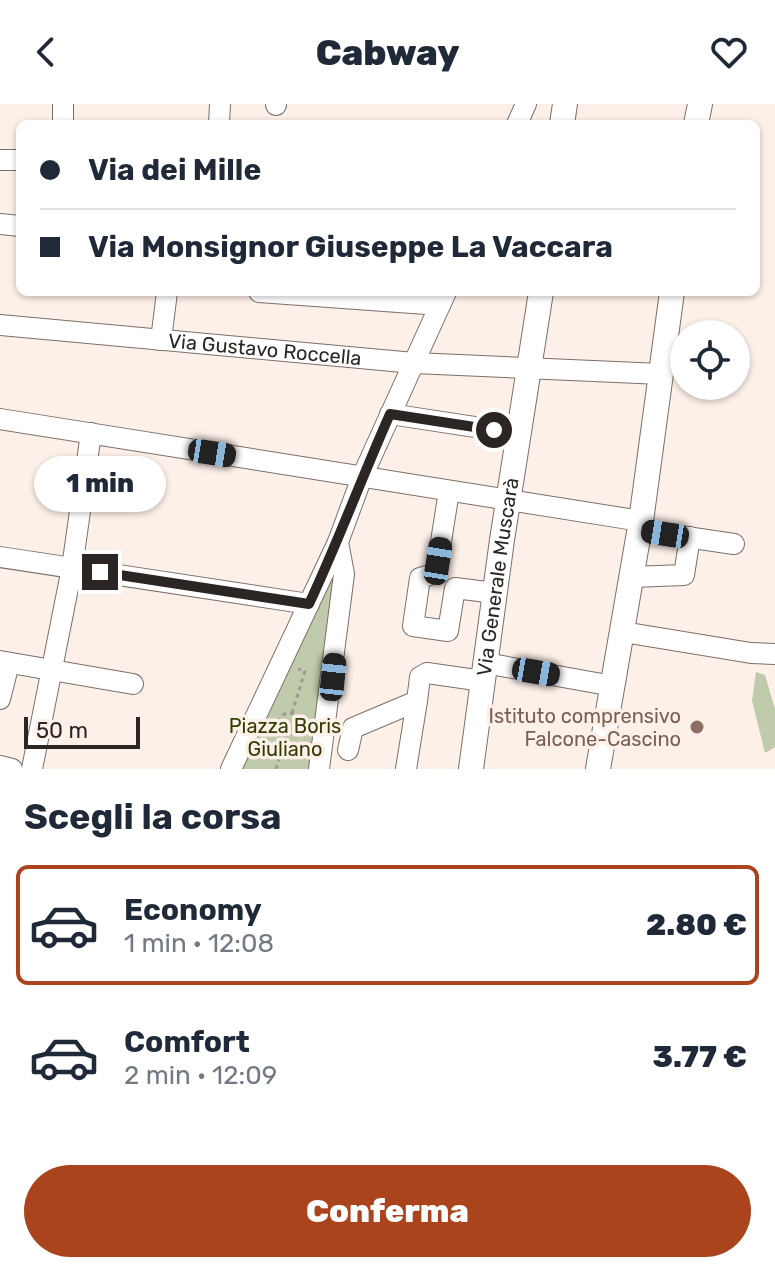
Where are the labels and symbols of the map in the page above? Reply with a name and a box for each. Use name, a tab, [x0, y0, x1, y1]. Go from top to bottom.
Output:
street label: Via Gustavo Roccella	[167, 328, 363, 370]
route start	[476, 412, 512, 448]
car	[186, 437, 238, 469]
callout: 1 min	[34, 456, 166, 512]
street label: Via Generale Muscarà	[472, 476, 524, 678]
car	[639, 518, 691, 550]
car	[422, 535, 454, 587]
route end	[82, 554, 118, 590]
car	[319, 652, 347, 702]
car	[510, 656, 562, 688]
place label: Istituto comprensivo Falcone-Cascino	[488, 704, 681, 751]
scale bar	[24, 713, 140, 749]
park label: Piazza Boris Giuliano	[229, 714, 341, 761]
marker: Istituto comprensivo Falcone-Cascino	[688, 718, 706, 736]

